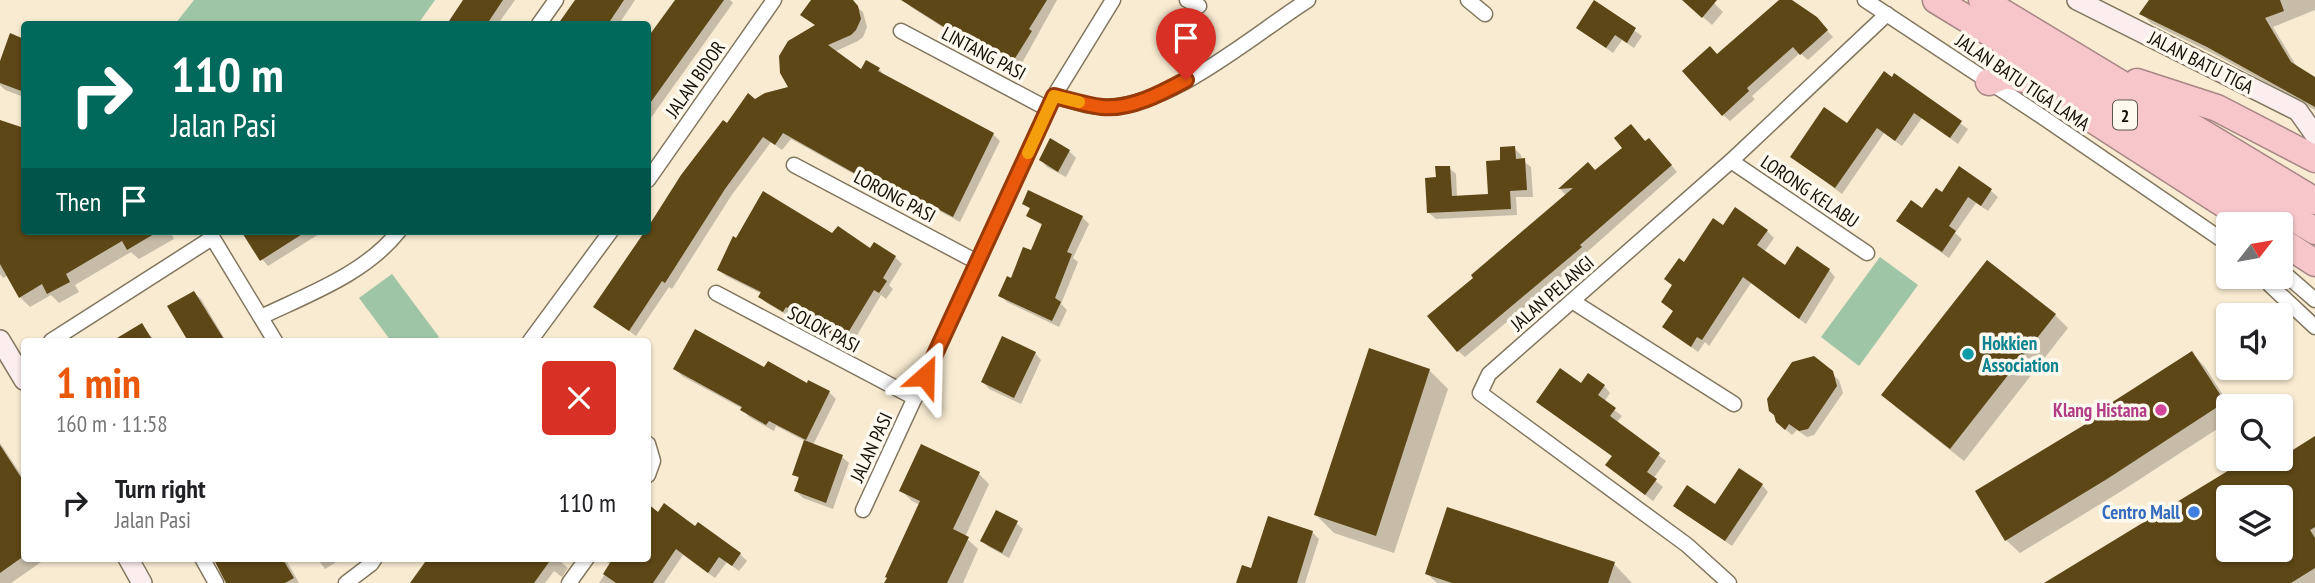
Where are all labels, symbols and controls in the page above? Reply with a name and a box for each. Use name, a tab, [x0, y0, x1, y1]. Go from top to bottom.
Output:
pin	[1156, 8, 1216, 80]
icon: arrive	[1167, 19, 1205, 57]
street label: LINTANG PASI	[938, 21, 1030, 85]
street label: JALAN BATU TIGA	[2143, 25, 2258, 99]
street label: JALAN BATU TIGA LAMA	[1951, 28, 2095, 136]
street label: JALAN BIDOR	[659, 36, 730, 123]
text: 110 m	[171, 42, 284, 106]
icon: right	[56, 49, 147, 140]
road number: 2	[2113, 100, 2137, 130]
text: Jalan Pasi	[171, 104, 277, 146]
street label: LORONG KELABU	[1756, 149, 1864, 233]
street label: LORONG PASI	[850, 165, 940, 227]
icon: arrive	[115, 182, 153, 220]
text: Then	[56, 185, 101, 218]
north arrow	[2216, 212, 2292, 289]
map controls	[2216, 212, 2293, 562]
street label: JALAN PELANGI	[1505, 250, 1599, 336]
street label: SOLOK PASI	[784, 300, 864, 358]
button: sound	[2216, 303, 2293, 380]
place label: Hokkien Association	[1981, 331, 2059, 377]
position arrow	[888, 339, 962, 413]
marker: Hokkien Association	[1960, 346, 1976, 362]
text: 1 min	[56, 355, 141, 410]
button: close	[542, 361, 616, 435]
button: search	[2216, 394, 2293, 471]
place label: Klang Histana	[2053, 398, 2147, 422]
marker: Klang Histana	[2153, 402, 2169, 418]
street label: JALAN PASI	[844, 408, 897, 486]
text: 160 m · 11:58	[56, 409, 168, 438]
text: Turn right	[115, 472, 206, 505]
icon: right	[56, 484, 94, 522]
button: layers	[2216, 485, 2293, 562]
text: 110 m	[558, 486, 616, 519]
place label: Centro Mall	[2102, 500, 2180, 524]
marker: Centro Mall	[2186, 504, 2202, 520]
text: Jalan Pasi	[115, 505, 191, 534]

